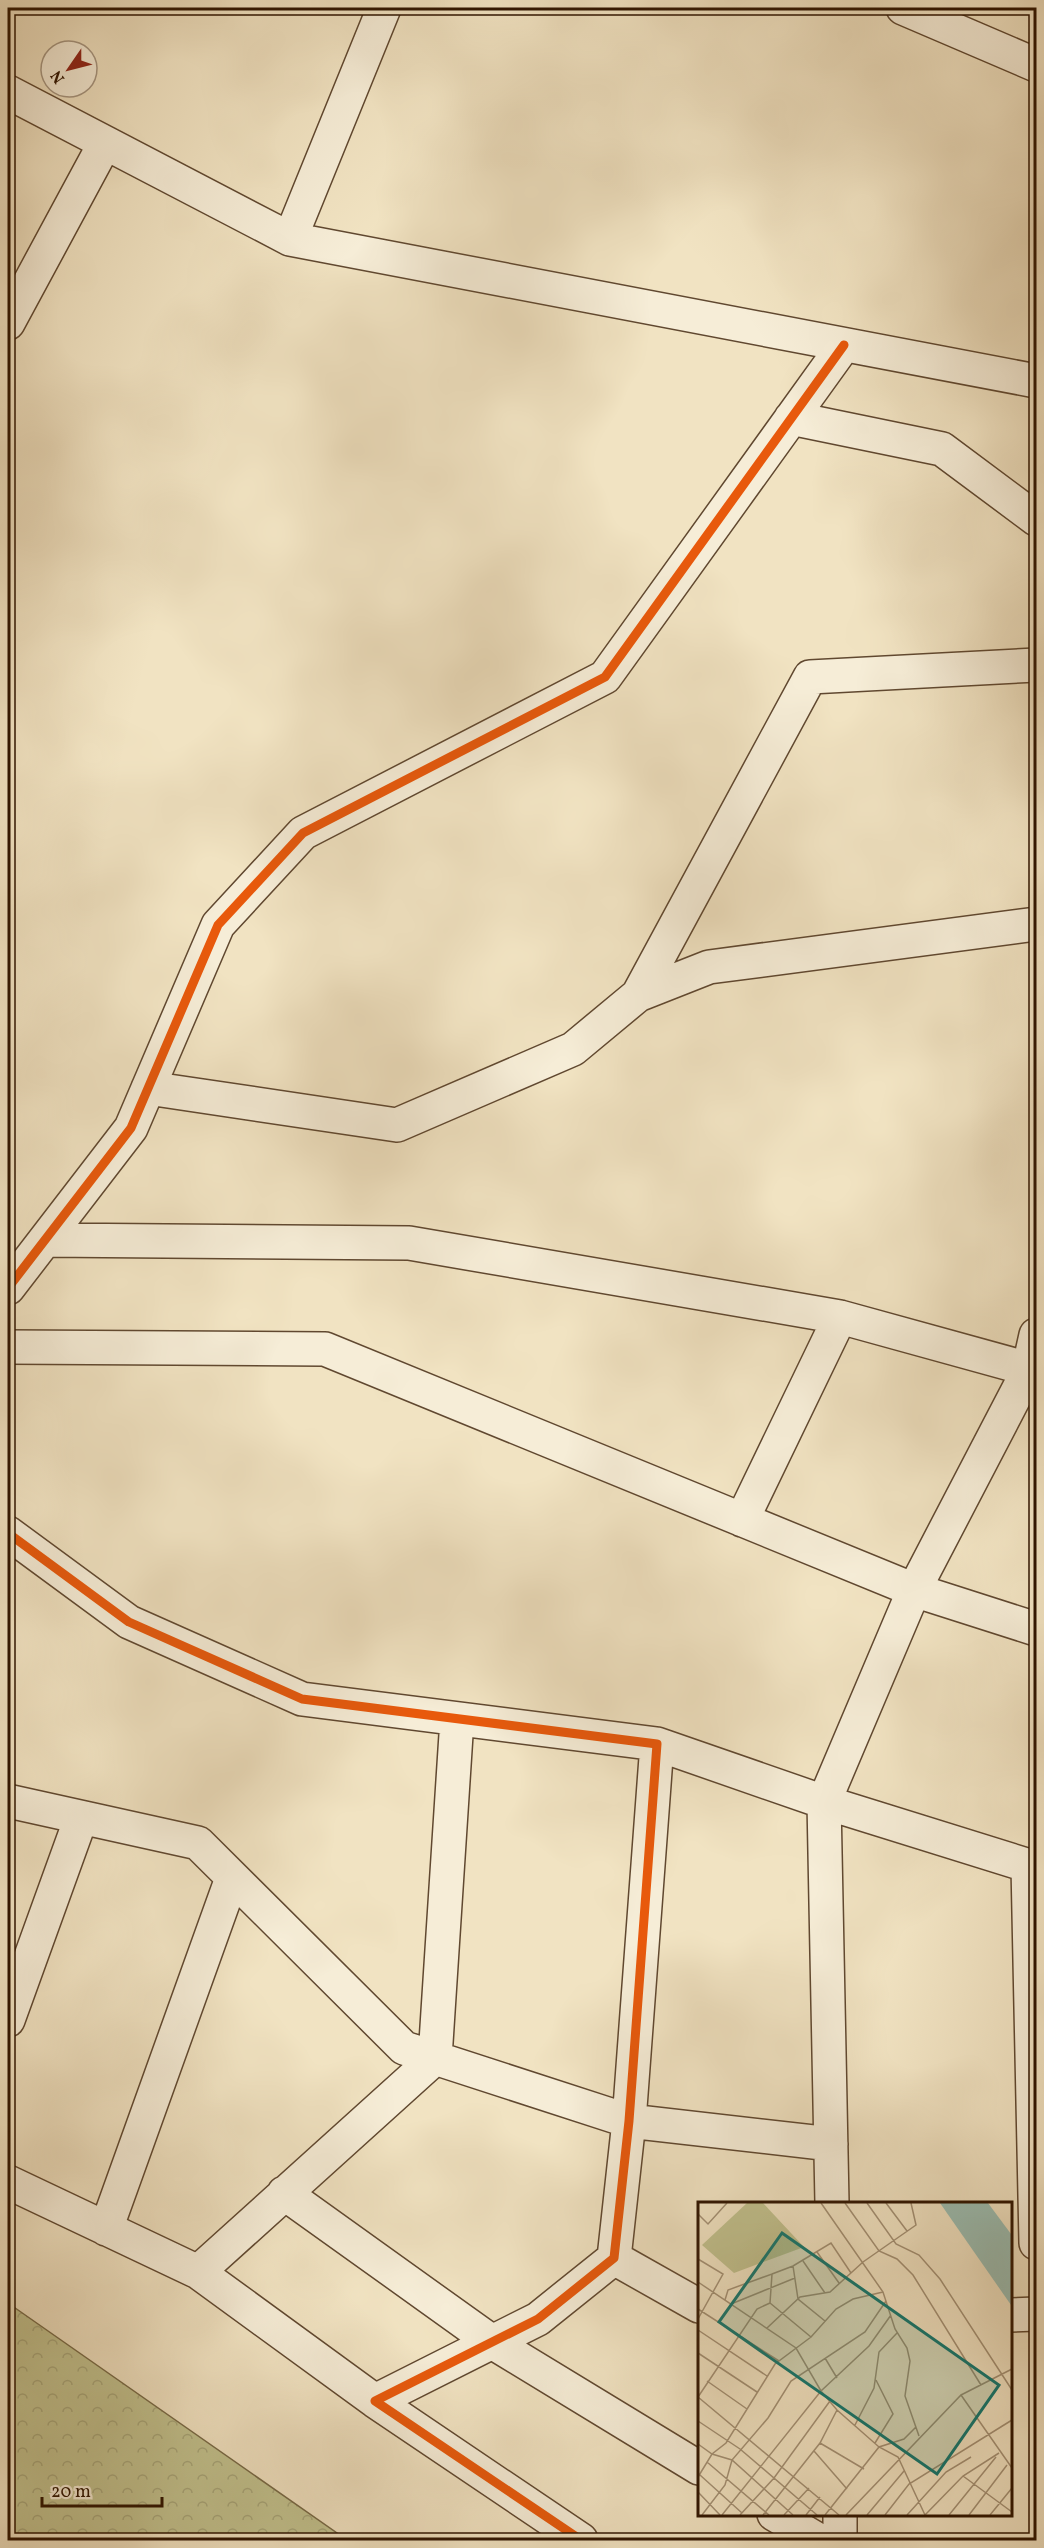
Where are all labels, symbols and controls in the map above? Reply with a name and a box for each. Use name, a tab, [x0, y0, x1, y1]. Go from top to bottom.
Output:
north arrow	[39, 39, 99, 99]
text: N	[46, 65, 71, 88]
inset map	[698, 2202, 1011, 2515]
scale bar	[42, 2470, 162, 2508]
text: 20 m	[51, 2480, 91, 2505]

